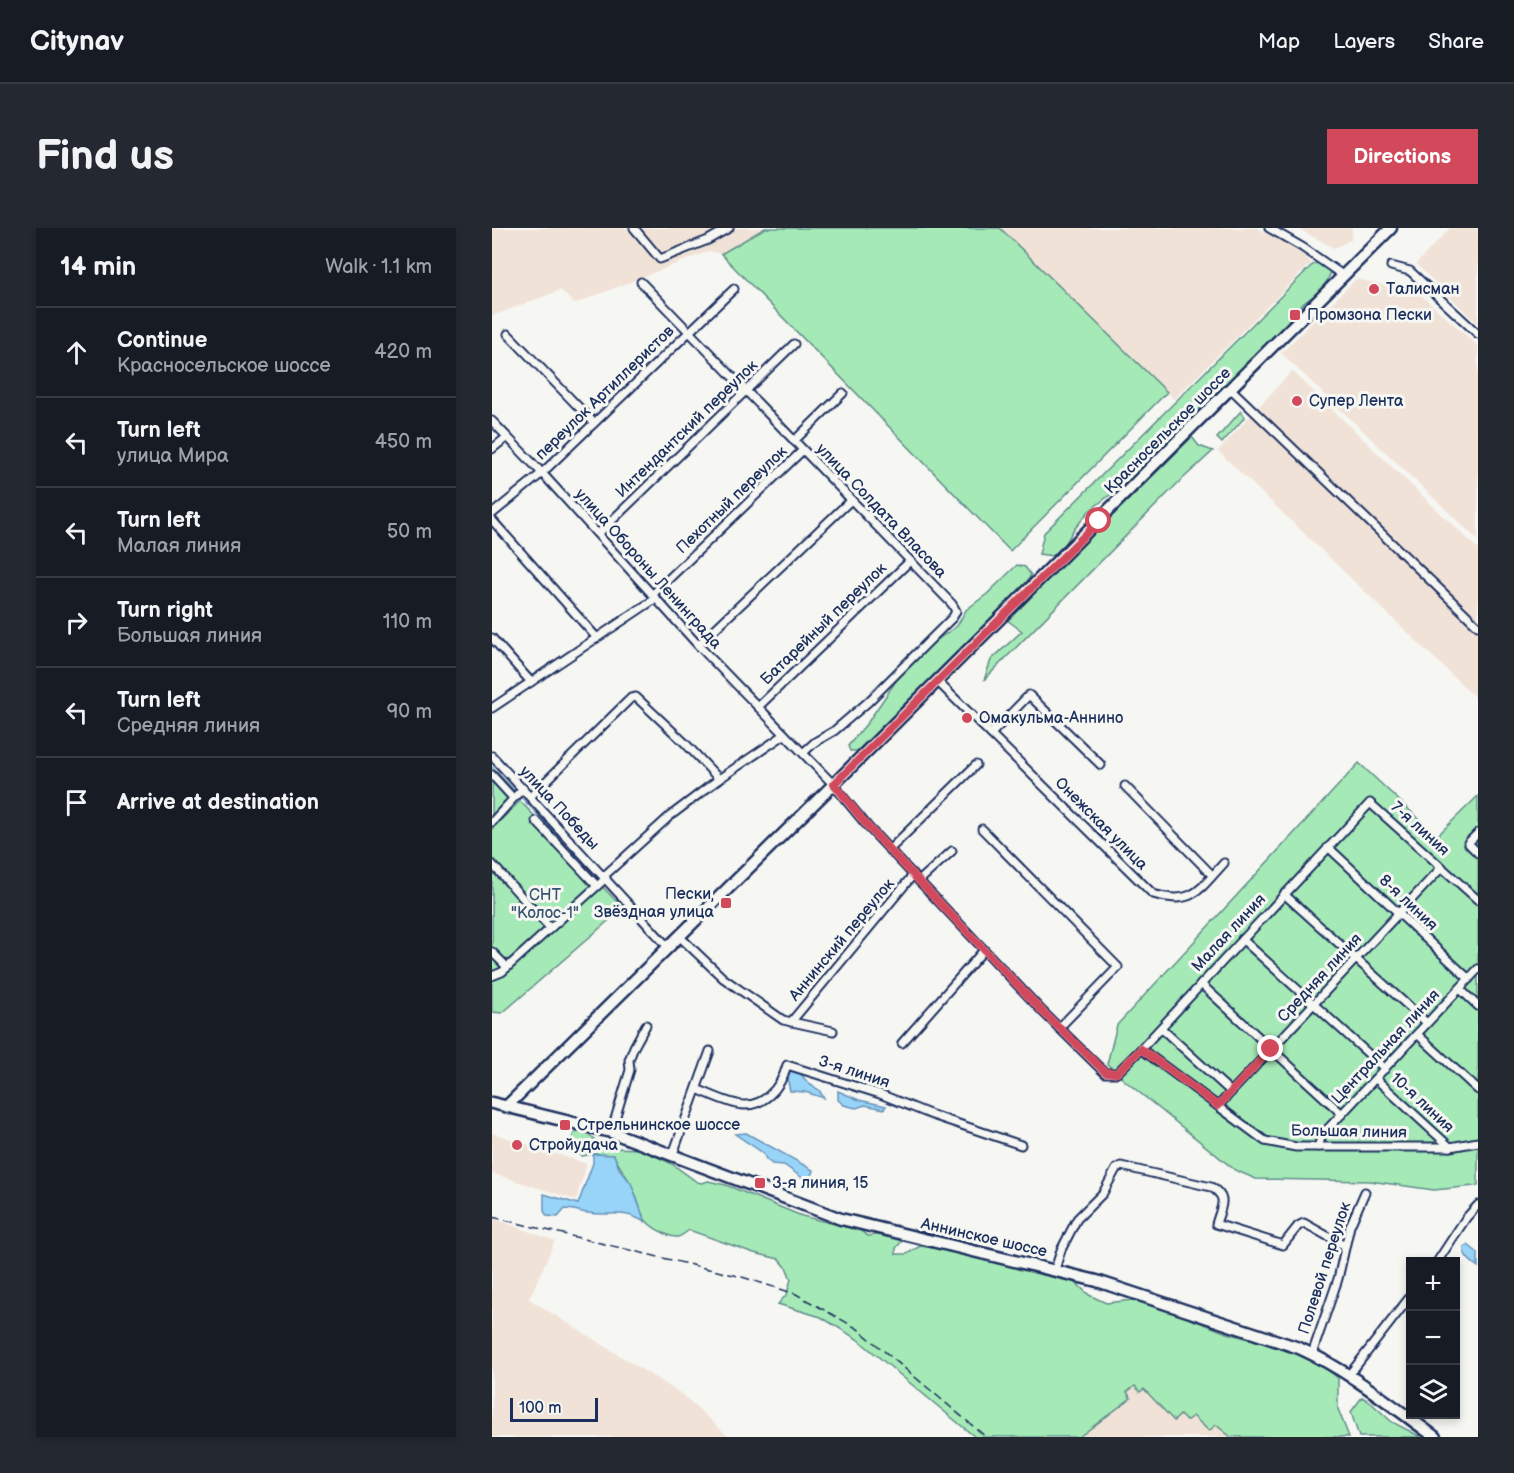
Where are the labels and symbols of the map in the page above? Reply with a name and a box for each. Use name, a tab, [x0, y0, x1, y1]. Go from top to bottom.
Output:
place label: Талисман	[1386, 280, 1460, 299]
marker: Талисман	[1367, 282, 1381, 296]
place label: Промзона Пески	[1307, 306, 1432, 325]
marker: Промзона Пески	[1288, 308, 1302, 322]
street label: переулок Артиллеристов	[532, 321, 679, 464]
street label: Интендантский переулок	[612, 356, 762, 502]
street label: Красносельское шоссе	[1101, 364, 1235, 498]
place label: Супер Лента	[1309, 392, 1404, 411]
marker: Супер Лента	[1290, 394, 1304, 408]
street label: улица Солдата Власова	[812, 440, 951, 583]
street label: Пехотный переулок	[673, 442, 792, 558]
street label: улица Обороны Ленинграда	[571, 485, 726, 654]
route start	[1085, 507, 1111, 533]
street label: Батарейный переулок	[757, 559, 891, 689]
place label: Омакульма-Аннино	[979, 709, 1123, 728]
marker: Омакульма-Аннино	[960, 711, 974, 725]
street label: улица Победы	[515, 762, 603, 854]
street label: Онежская улица	[1051, 774, 1152, 875]
street label: 7-я линия	[1387, 798, 1453, 860]
street label: 8-я линия	[1375, 871, 1441, 935]
street label: Аннинский переулок	[785, 875, 899, 1006]
place label: Пески, Звёздная улица	[594, 885, 715, 922]
park label: СНТ "Колос-1"	[511, 886, 579, 923]
street label: Малая линия	[1188, 890, 1270, 976]
marker: Пески, Звёздная улица	[719, 896, 733, 910]
street label: Средняя линия	[1274, 930, 1366, 1026]
street label: Центральная линия	[1328, 986, 1444, 1108]
route end	[1257, 1035, 1283, 1061]
street label: 3-я линия	[816, 1052, 892, 1092]
street label: 10-я линия	[1386, 1069, 1458, 1137]
place label: Стрельнинское шоссе	[577, 1116, 740, 1135]
marker: Стрельнинское шоссе	[558, 1118, 572, 1132]
street label: Большая линия	[1291, 1121, 1407, 1143]
place label: Стройудача	[529, 1136, 619, 1155]
marker: Стройудача	[510, 1138, 524, 1152]
place label: 3-я линия, 15	[772, 1174, 868, 1193]
marker: 3-я линия, 15	[753, 1176, 767, 1190]
street label: Полевой переулок	[1295, 1199, 1355, 1336]
street label: Аннинское шоссе	[918, 1214, 1049, 1262]
scale bar	[510, 1395, 598, 1422]

